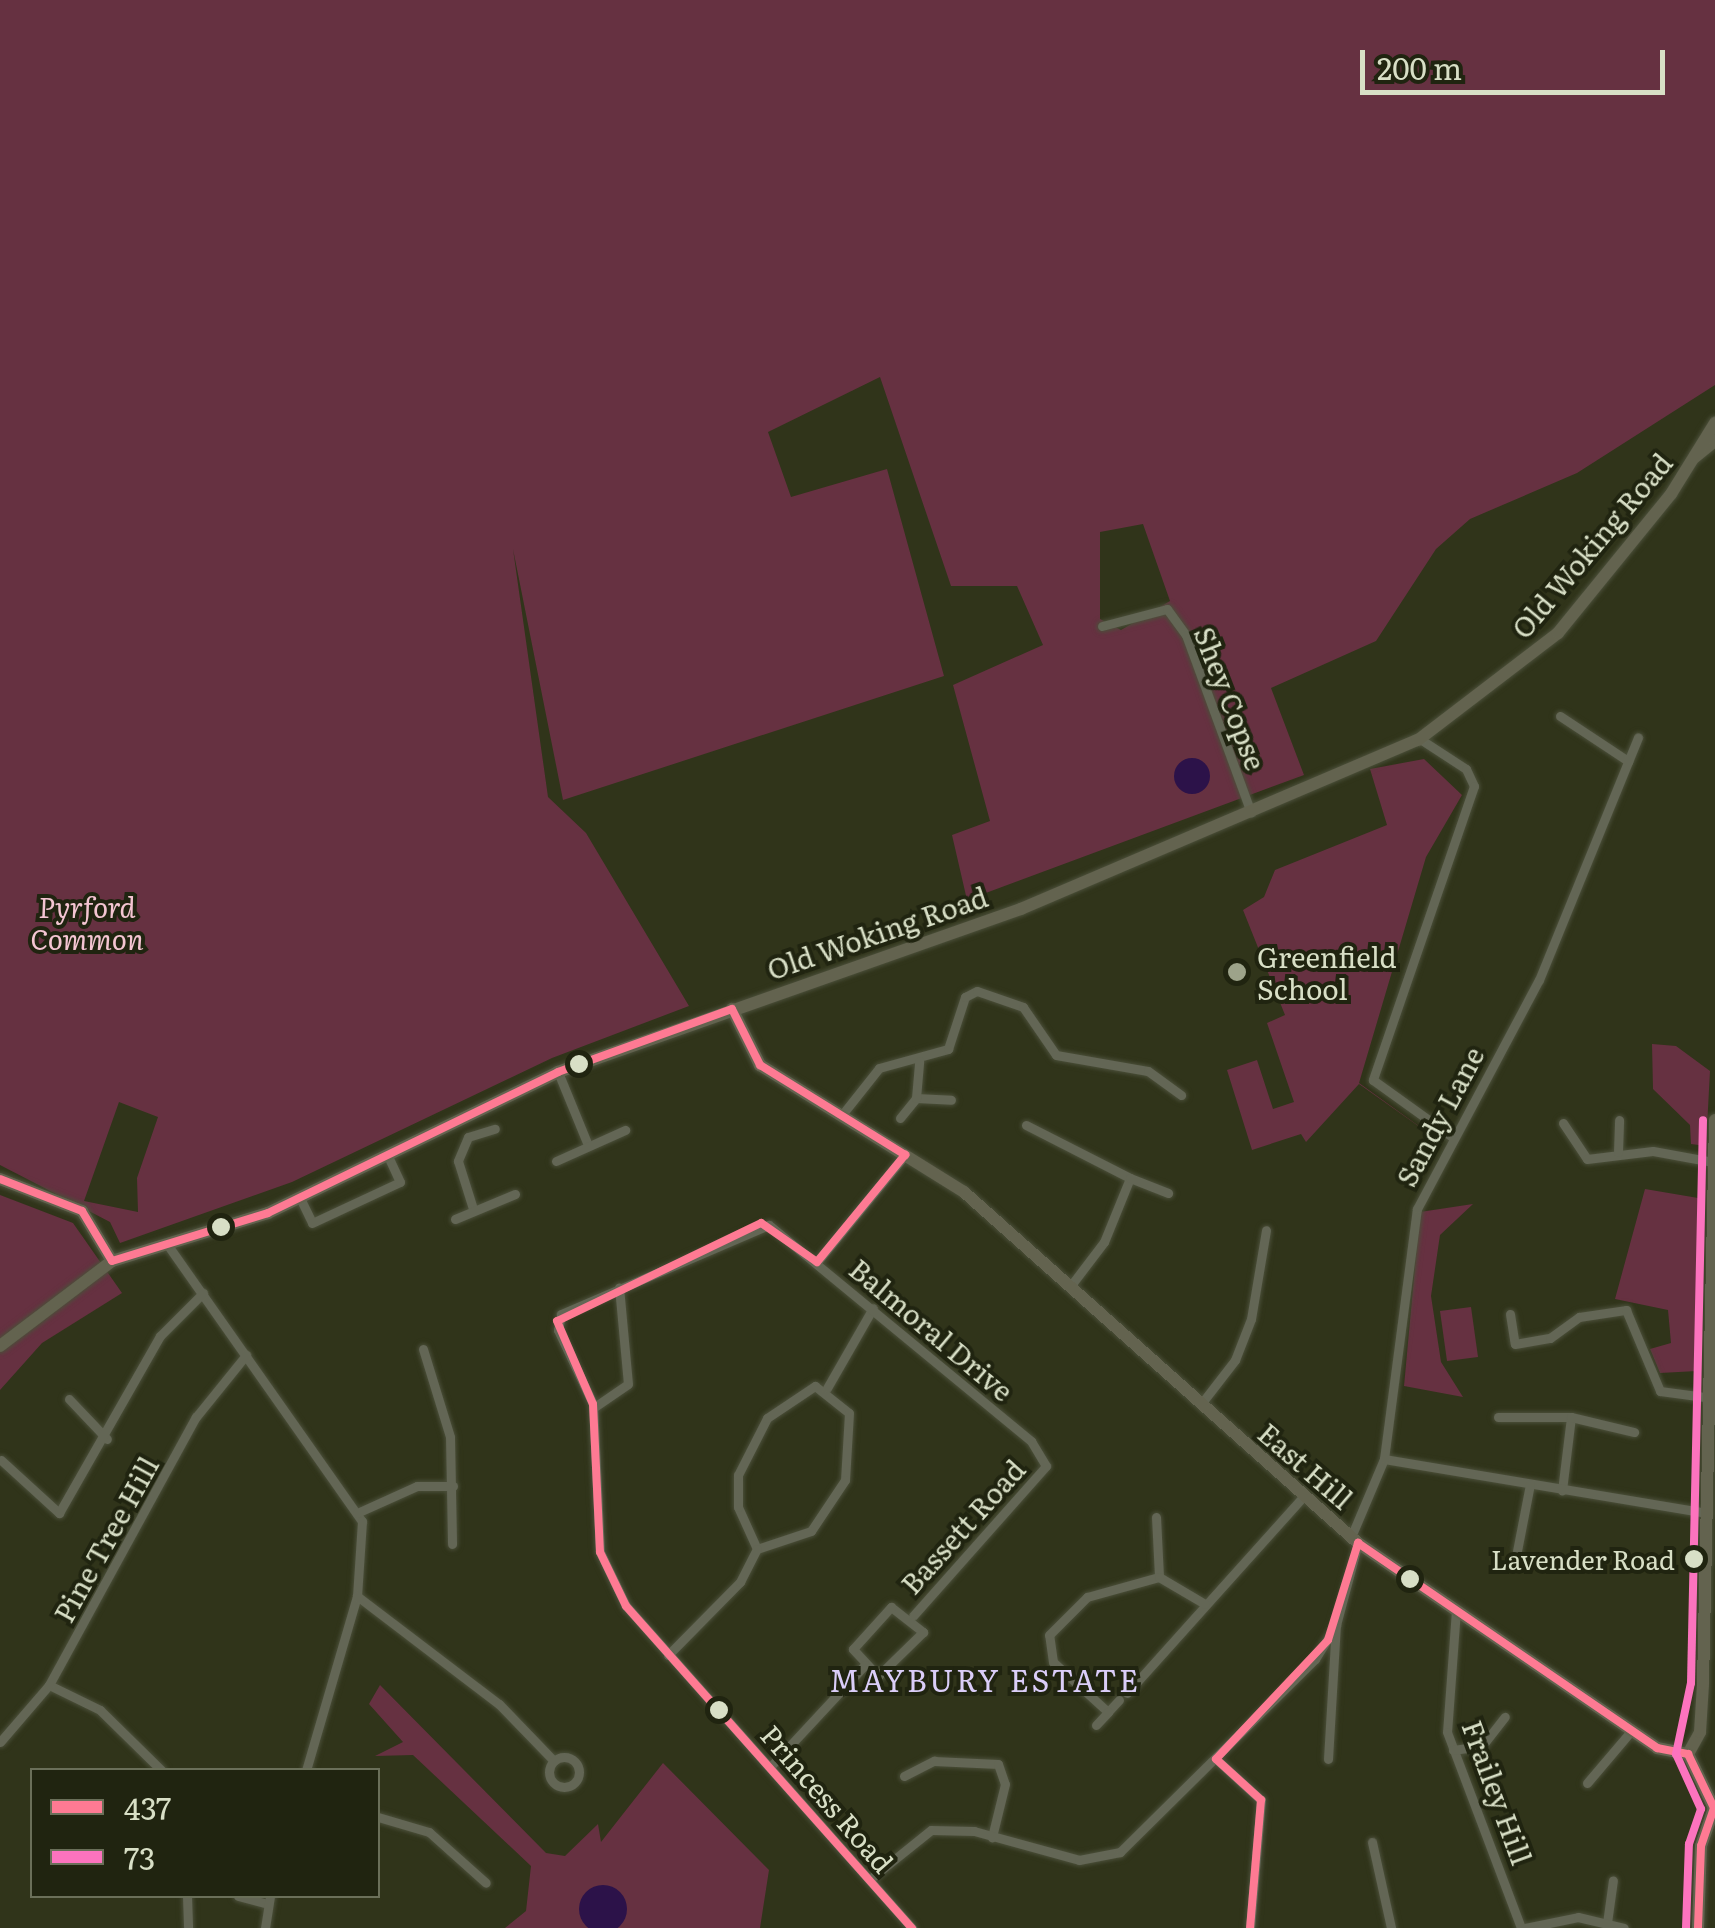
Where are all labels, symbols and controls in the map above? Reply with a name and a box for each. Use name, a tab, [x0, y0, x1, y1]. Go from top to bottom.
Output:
scale bar	[1365, 30, 1670, 92]
text: 200 m	[1377, 45, 1462, 89]
street label: Old Woking Road	[1504, 446, 1678, 644]
street label: Shey Copse	[1188, 622, 1274, 774]
street label: Old Woking Road	[762, 879, 992, 985]
park label: Pyrford Common	[30, 889, 144, 955]
place label: Greenfield School	[1257, 939, 1397, 1005]
marker: Greenfield School	[1226, 961, 1248, 983]
street label: Sandy Lane	[1388, 1041, 1490, 1191]
unlabelled marker	[569, 1054, 589, 1074]
unlabelled marker	[211, 1217, 231, 1237]
street label: Balmoral Drive	[844, 1251, 1020, 1407]
street label: East Hill	[1252, 1415, 1360, 1515]
street label: Pine Tree Hill	[46, 1450, 164, 1628]
street label: Bassett Road	[893, 1452, 1031, 1600]
place label: Lavender Road	[1491, 1543, 1675, 1575]
marker: Lavender Road	[1684, 1549, 1704, 1569]
unlabelled marker	[1400, 1569, 1420, 1589]
district label: MAYBURY ESTATE	[829, 1661, 1141, 1697]
unlabelled marker	[709, 1700, 729, 1720]
street label: Frailey Hill	[1456, 1715, 1540, 1869]
street label: Princess Road	[755, 1717, 901, 1879]
legend	[30, 1768, 380, 1898]
text: 437	[124, 1785, 171, 1829]
text: 73	[124, 1835, 155, 1879]

